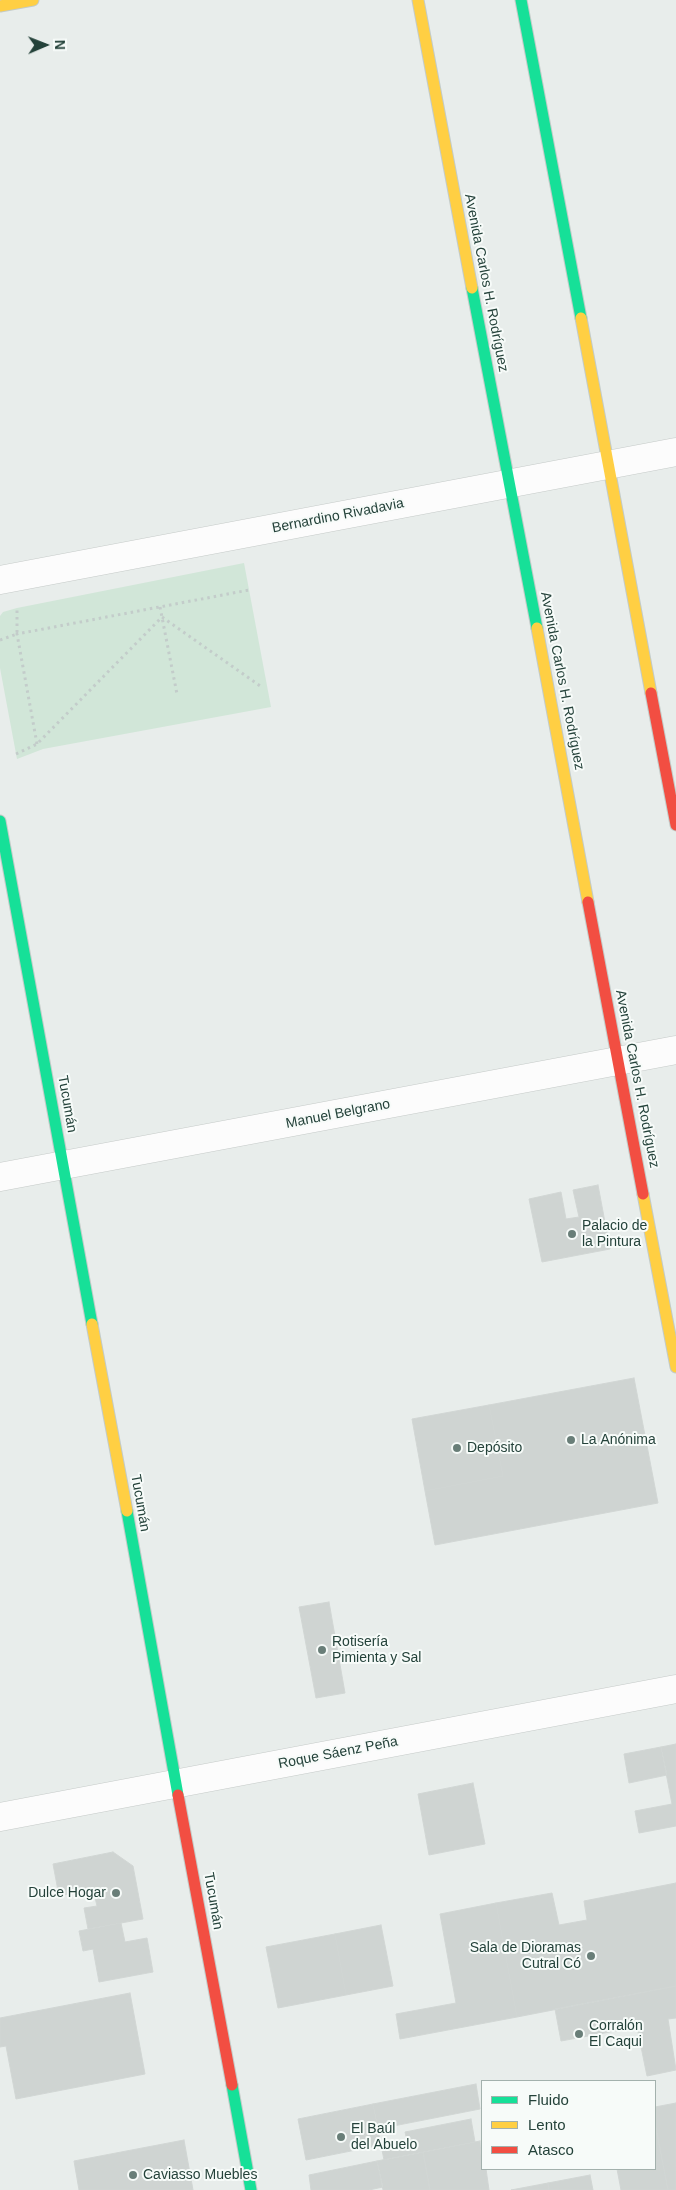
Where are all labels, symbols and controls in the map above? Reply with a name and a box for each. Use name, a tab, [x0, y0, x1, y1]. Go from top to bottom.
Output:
north arrow	[20, 20, 70, 70]
text: N	[52, 40, 68, 50]
street label: Avenida Carlos H. Rodríguez	[460, 193, 512, 373]
street label: Bernardino Rivadavia	[271, 495, 405, 537]
street label: Avenida Carlos H. Rodríguez	[536, 591, 588, 771]
street label: Avenida Carlos H. Rodríguez	[611, 989, 663, 1169]
street label: Tucumán	[54, 1074, 80, 1134]
street label: Manuel Belgrano	[284, 1096, 392, 1132]
place label: Palacio de la Pintura	[582, 1218, 647, 1250]
marker: Palacio de la Pintura	[566, 1228, 578, 1240]
place label: La Anónima	[581, 1432, 656, 1448]
marker: La Anónima	[565, 1434, 577, 1446]
place label: Depósito	[467, 1440, 522, 1456]
marker: Depósito	[451, 1442, 463, 1454]
street label: Tucumán	[127, 1473, 153, 1533]
place label: Rotisería Pimienta y Sal	[332, 1634, 421, 1666]
marker: Rotisería Pimienta y Sal	[316, 1644, 328, 1656]
street label: Roque Sáenz Peña	[277, 1733, 399, 1773]
street label: Tucumán	[200, 1871, 226, 1931]
place label: Dulce Hogar	[28, 1885, 106, 1901]
marker: Dulce Hogar	[110, 1887, 122, 1899]
place label: Sala de Dioramas Cutral Có	[470, 1940, 581, 1972]
marker: Sala de Dioramas Cutral Có	[585, 1950, 597, 1962]
place label: Corralón El Caqui	[589, 2018, 643, 2050]
marker: Corralón El Caqui	[573, 2028, 585, 2040]
legend	[481, 2080, 656, 2170]
text: Fluido	[528, 2091, 569, 2108]
text: Lento	[528, 2116, 566, 2133]
place label: El Baúl del Abuelo	[351, 2121, 417, 2154]
marker: El Baúl del Abuelo	[335, 2131, 347, 2143]
text: Atasco	[528, 2141, 574, 2158]
place label: Caviasso Muebles	[143, 2167, 257, 2183]
marker: Caviasso Muebles	[127, 2169, 139, 2181]

